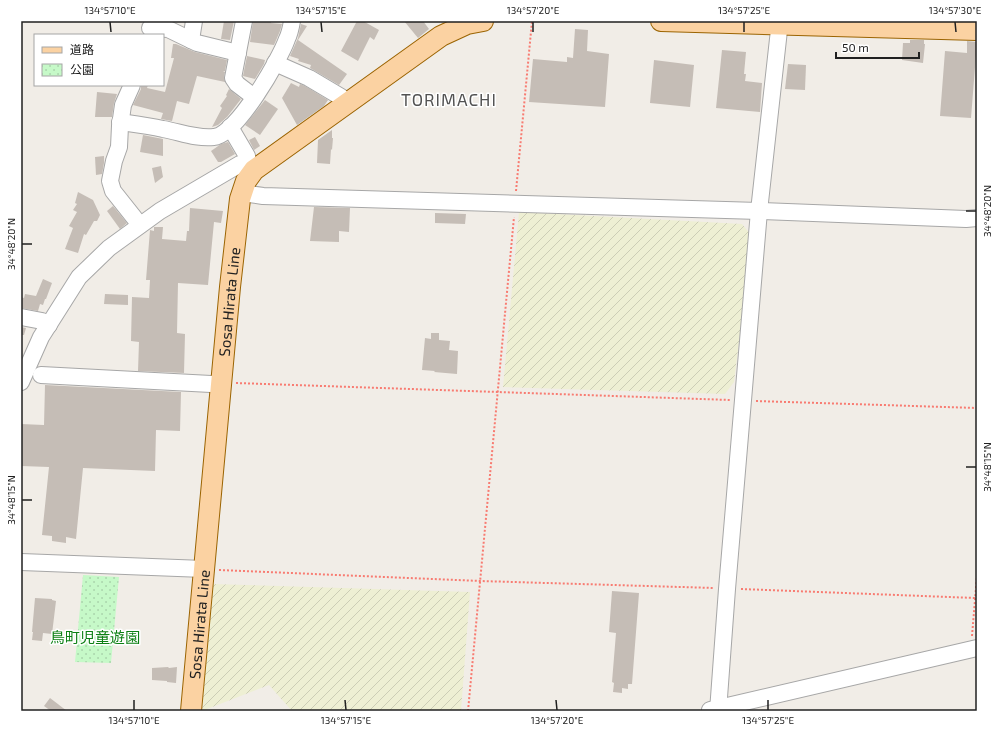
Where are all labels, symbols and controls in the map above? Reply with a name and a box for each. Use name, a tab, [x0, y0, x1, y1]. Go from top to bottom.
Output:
text: 134°57'10"E	[84, 4, 136, 16]
text: 134°57'15"E	[296, 4, 347, 16]
text: 134°57'20"E	[507, 4, 560, 16]
text: 134°57'25"E	[718, 4, 770, 16]
text: 134°57'30"E	[929, 4, 982, 16]
legend	[34, 34, 164, 86]
scale bar	[836, 34, 919, 60]
text: 50 m	[842, 40, 869, 54]
text: 道路	[70, 42, 94, 56]
text: 公園	[70, 62, 94, 76]
district label: TORIMACHI	[401, 89, 497, 109]
text: 34°48'20"N	[981, 185, 993, 237]
text: 34°48'20"N	[5, 218, 17, 270]
street label: Sosa Hirata Line	[215, 246, 243, 357]
text: 34°48'15"N	[981, 442, 993, 492]
text: 34°48'15"N	[5, 475, 17, 525]
street label: Sosa Hirata Line	[185, 569, 213, 680]
park label: 鳥町児童遊園	[50, 628, 140, 646]
text: 134°57'10"E	[108, 714, 160, 726]
text: 134°57'15"E	[321, 714, 372, 726]
text: 134°57'20"E	[531, 714, 584, 726]
text: 134°57'25"E	[742, 714, 794, 726]

